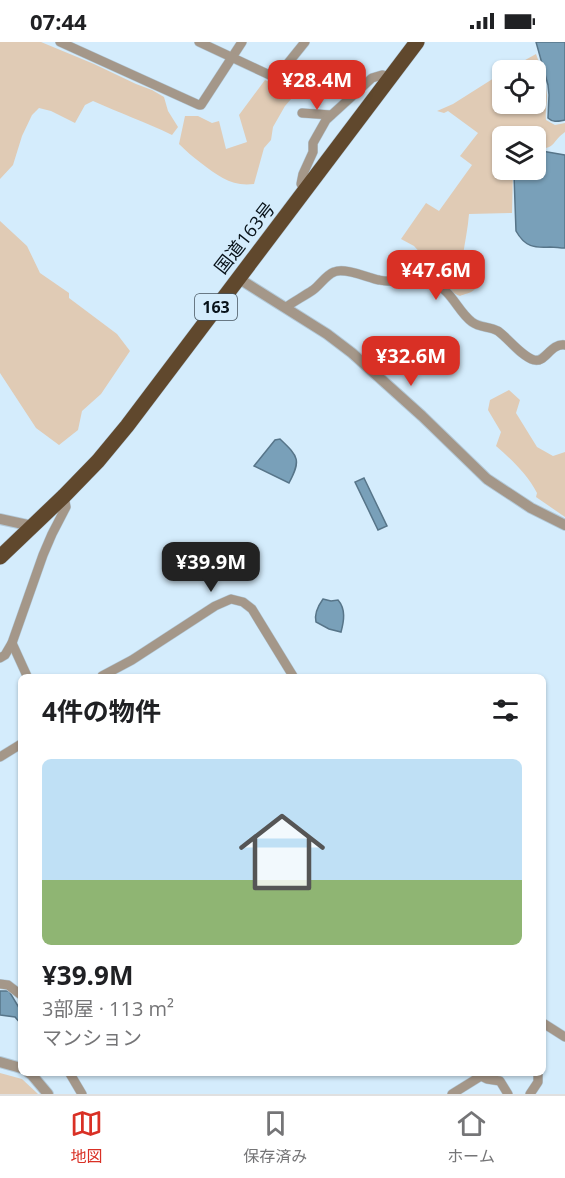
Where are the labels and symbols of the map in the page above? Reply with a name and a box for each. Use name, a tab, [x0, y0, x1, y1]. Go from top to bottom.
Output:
pin: ¥28.4M	[268, 60, 366, 111]
street label: 国道163号	[209, 197, 280, 278]
pin: ¥47.6M	[387, 250, 485, 301]
road number: 163	[195, 294, 237, 320]
pin: ¥32.6M	[362, 336, 460, 387]
pin: ¥39.9M	[162, 542, 260, 593]

